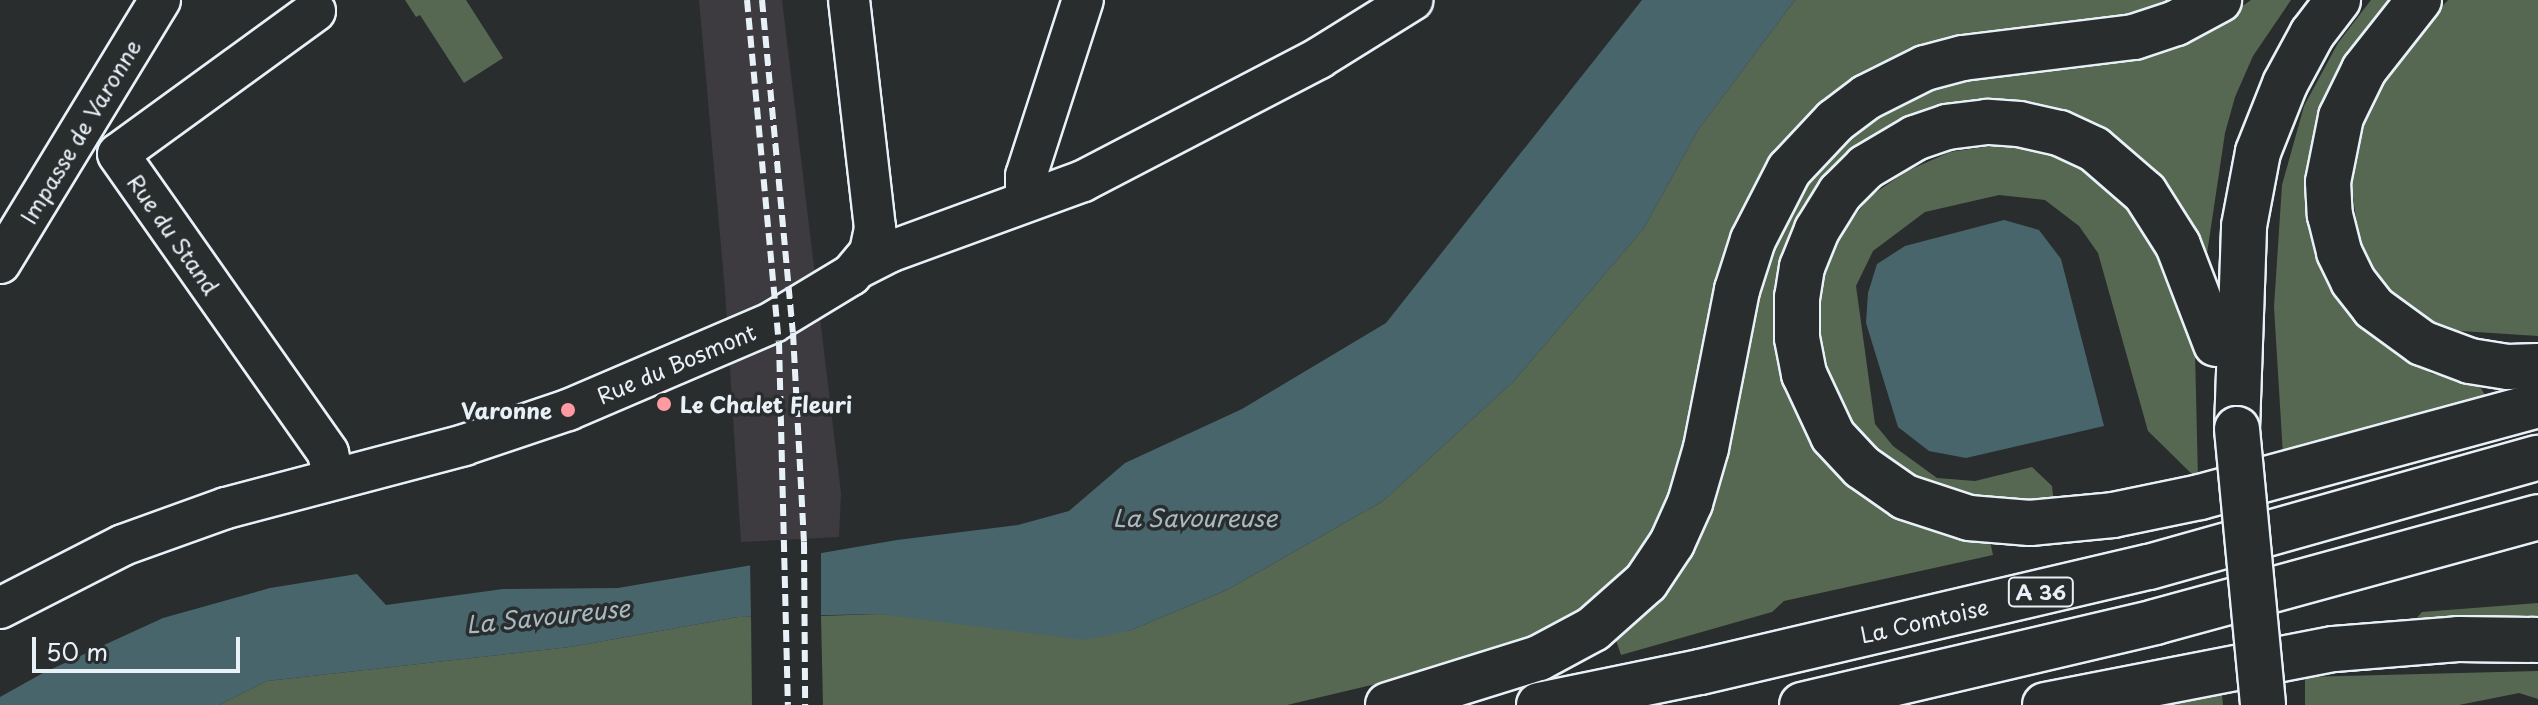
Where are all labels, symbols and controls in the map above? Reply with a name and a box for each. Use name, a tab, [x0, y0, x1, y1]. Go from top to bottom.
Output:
street label: Impasse de Varonne	[15, 34, 145, 228]
street label: Rue du Stand	[122, 168, 226, 300]
street label: Rue du Bosmont	[591, 317, 761, 409]
place label: Le Chalet Fleuri	[680, 391, 856, 417]
marker: Le Chalet Fleuri	[655, 395, 673, 413]
place label: Varonne	[461, 397, 552, 423]
marker: Varonne	[559, 401, 577, 419]
water label: La Savoureuse	[1112, 504, 1278, 532]
road number: A 36	[2007, 576, 2075, 608]
street label: La Comtoise	[1857, 592, 1991, 648]
water label: La Savoureuse	[464, 593, 632, 639]
scale bar	[36, 621, 244, 671]
text: 50 m	[46, 633, 108, 669]

